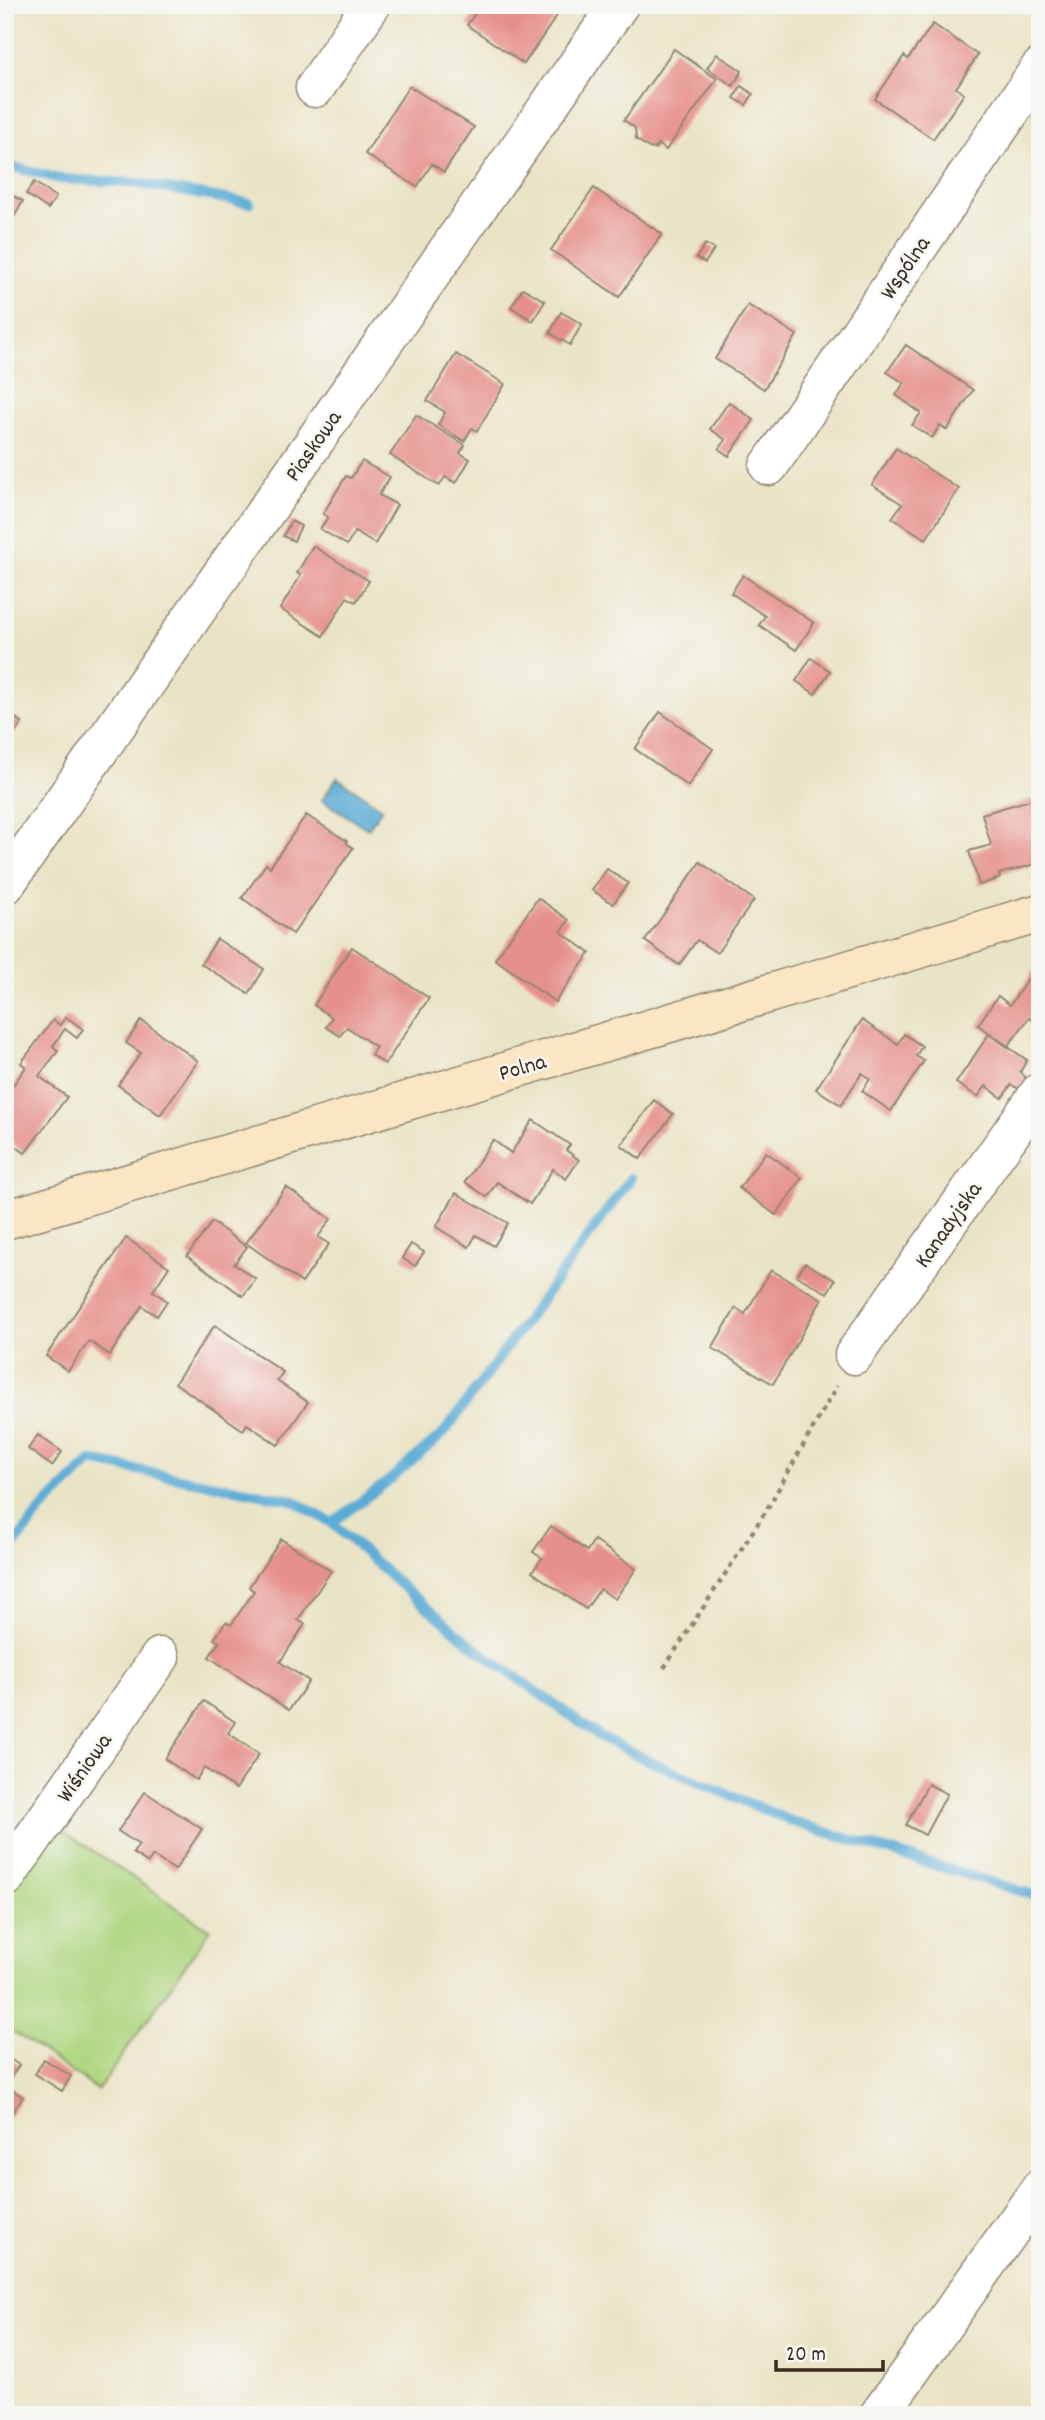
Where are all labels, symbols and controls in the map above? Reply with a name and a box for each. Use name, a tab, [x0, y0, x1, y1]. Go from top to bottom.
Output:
street label: Wspólna	[873, 229, 941, 307]
street label: Piaskowa	[278, 404, 352, 489]
street label: Polna	[496, 1047, 552, 1092]
street label: Kanadyjska	[908, 1175, 992, 1276]
street label: Wiśniowa	[50, 1727, 122, 1810]
scale bar	[776, 2329, 882, 2373]
text: 20 m	[786, 2341, 826, 2371]

